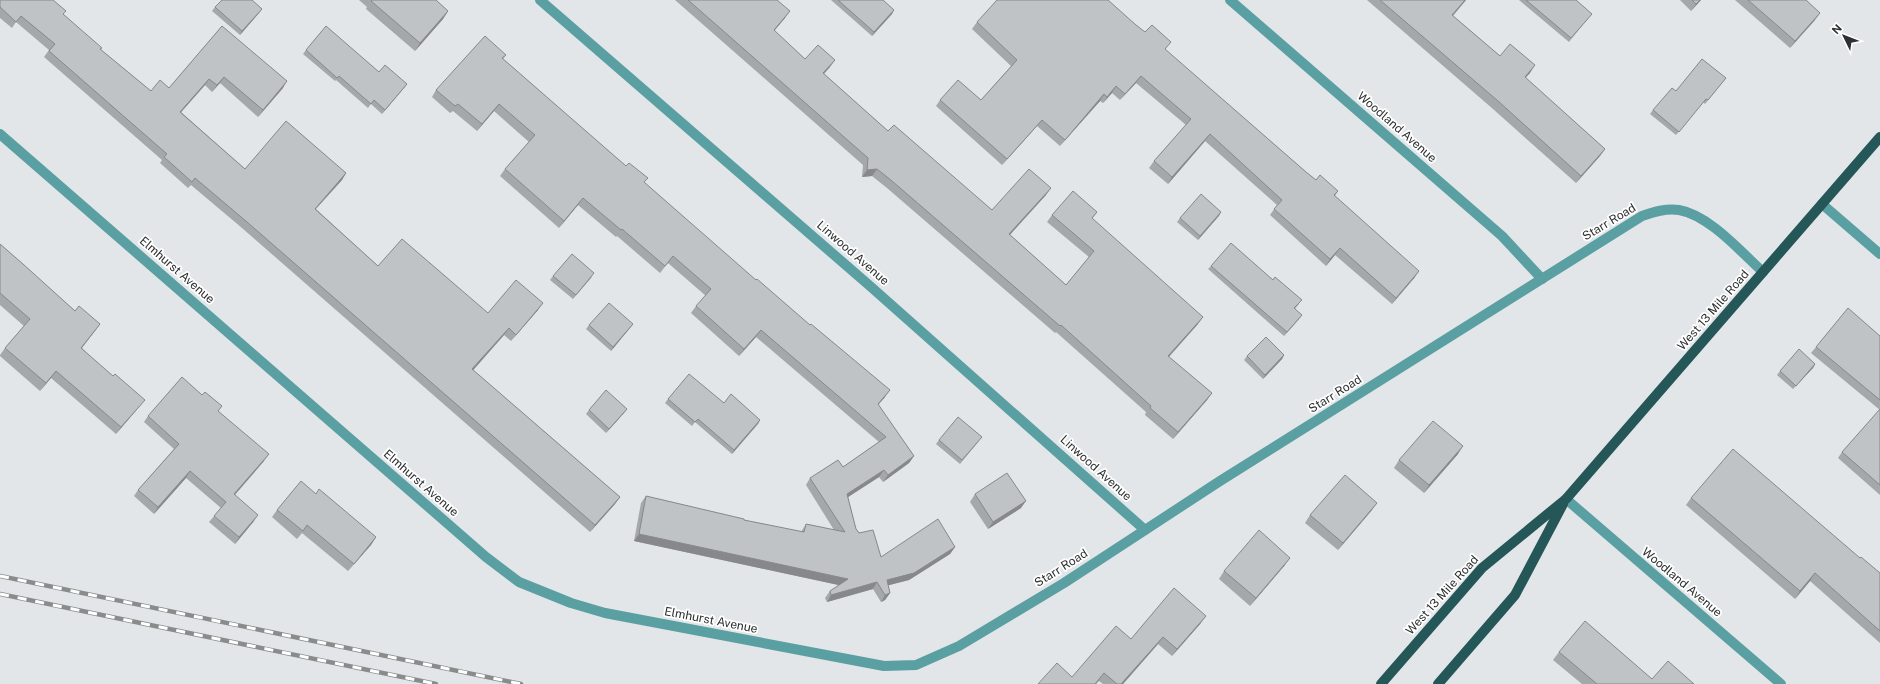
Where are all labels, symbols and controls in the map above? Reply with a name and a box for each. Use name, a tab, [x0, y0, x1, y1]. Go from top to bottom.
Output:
north arrow	[1824, 16, 1864, 56]
text: N	[1829, 22, 1844, 36]
street label: Woodland Avenue	[1355, 89, 1440, 165]
street label: Starr Road	[1580, 201, 1638, 243]
street label: Linwood Avenue	[814, 218, 892, 288]
street label: Elmhurst Avenue	[137, 234, 217, 306]
street label: West 13 Mile Road	[1674, 267, 1752, 353]
street label: Starr Road	[1306, 372, 1364, 416]
street label: Linwood Avenue	[1058, 432, 1135, 504]
street label: Elmhurst Avenue	[381, 447, 461, 519]
street label: Woodland Avenue	[1639, 544, 1725, 620]
street label: Starr Road	[1032, 546, 1090, 590]
street label: West 13 Mile Road	[1403, 553, 1481, 637]
street label: Elmhurst Avenue	[663, 604, 759, 636]

